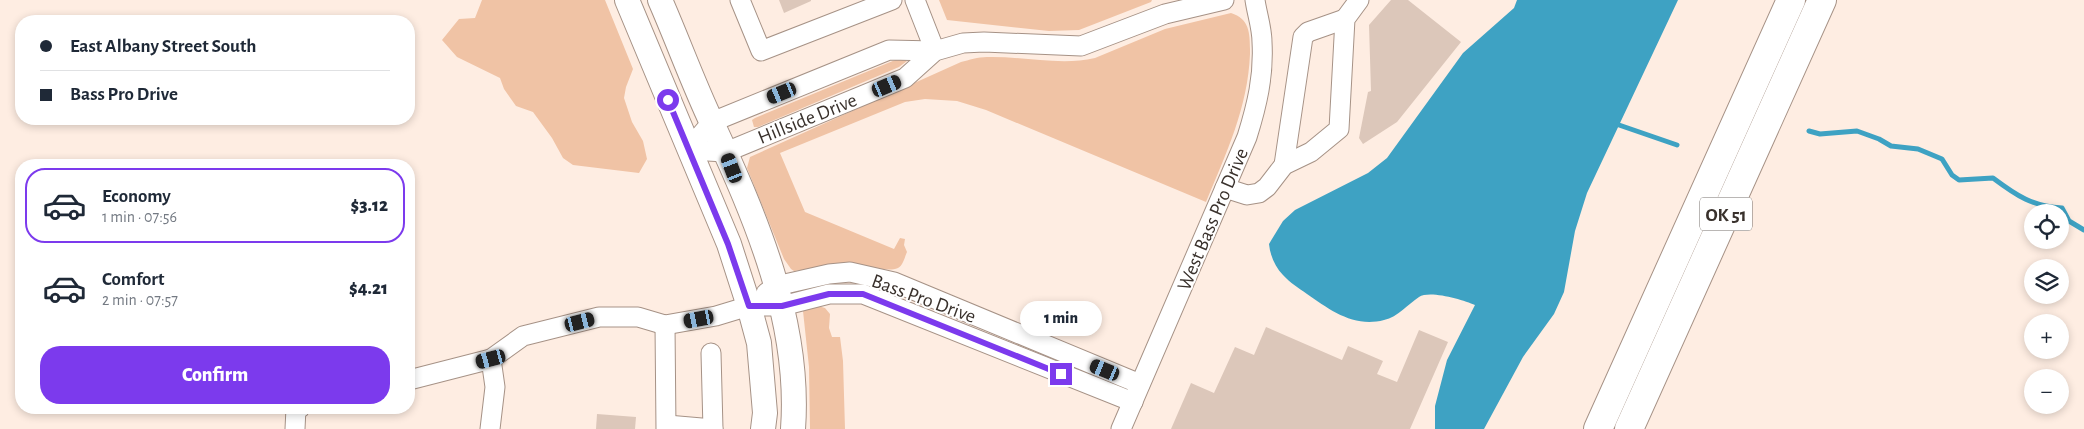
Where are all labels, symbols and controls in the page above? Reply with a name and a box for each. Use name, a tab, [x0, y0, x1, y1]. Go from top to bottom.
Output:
text: East Albany Street South	[70, 37, 257, 56]
car	[870, 73, 903, 99]
car	[765, 80, 798, 106]
text: Bass Pro Drive	[70, 85, 178, 104]
route start	[657, 89, 679, 111]
street label: Hillside Drive	[755, 90, 860, 148]
street label: West Bass Pro Drive	[1174, 145, 1252, 294]
car	[719, 151, 744, 185]
icon: car	[42, 183, 87, 228]
text: Economy	[102, 187, 171, 206]
text: $3.12	[351, 196, 388, 215]
road number: OK 51	[1700, 198, 1752, 230]
map controls	[2024, 204, 2069, 414]
button: locate	[2024, 204, 2069, 249]
text: 1 min · 07:56	[102, 209, 177, 225]
button: layers	[2024, 259, 2069, 304]
icon: car	[42, 266, 87, 311]
text: Comfort	[102, 270, 164, 289]
street label: Bass Pro Drive	[869, 271, 978, 327]
text: $4.21	[349, 279, 388, 298]
text: 2 min · 07:57	[102, 292, 178, 308]
callout: 1 min	[1020, 302, 1102, 336]
car	[682, 309, 715, 329]
text: 1 min	[1044, 310, 1078, 326]
car	[563, 311, 596, 333]
button: +	[2024, 314, 2069, 359]
button: Confirm	[40, 346, 390, 404]
car	[474, 348, 507, 370]
car	[1088, 357, 1121, 383]
route end	[1050, 363, 1072, 385]
button: −	[2024, 369, 2069, 414]

